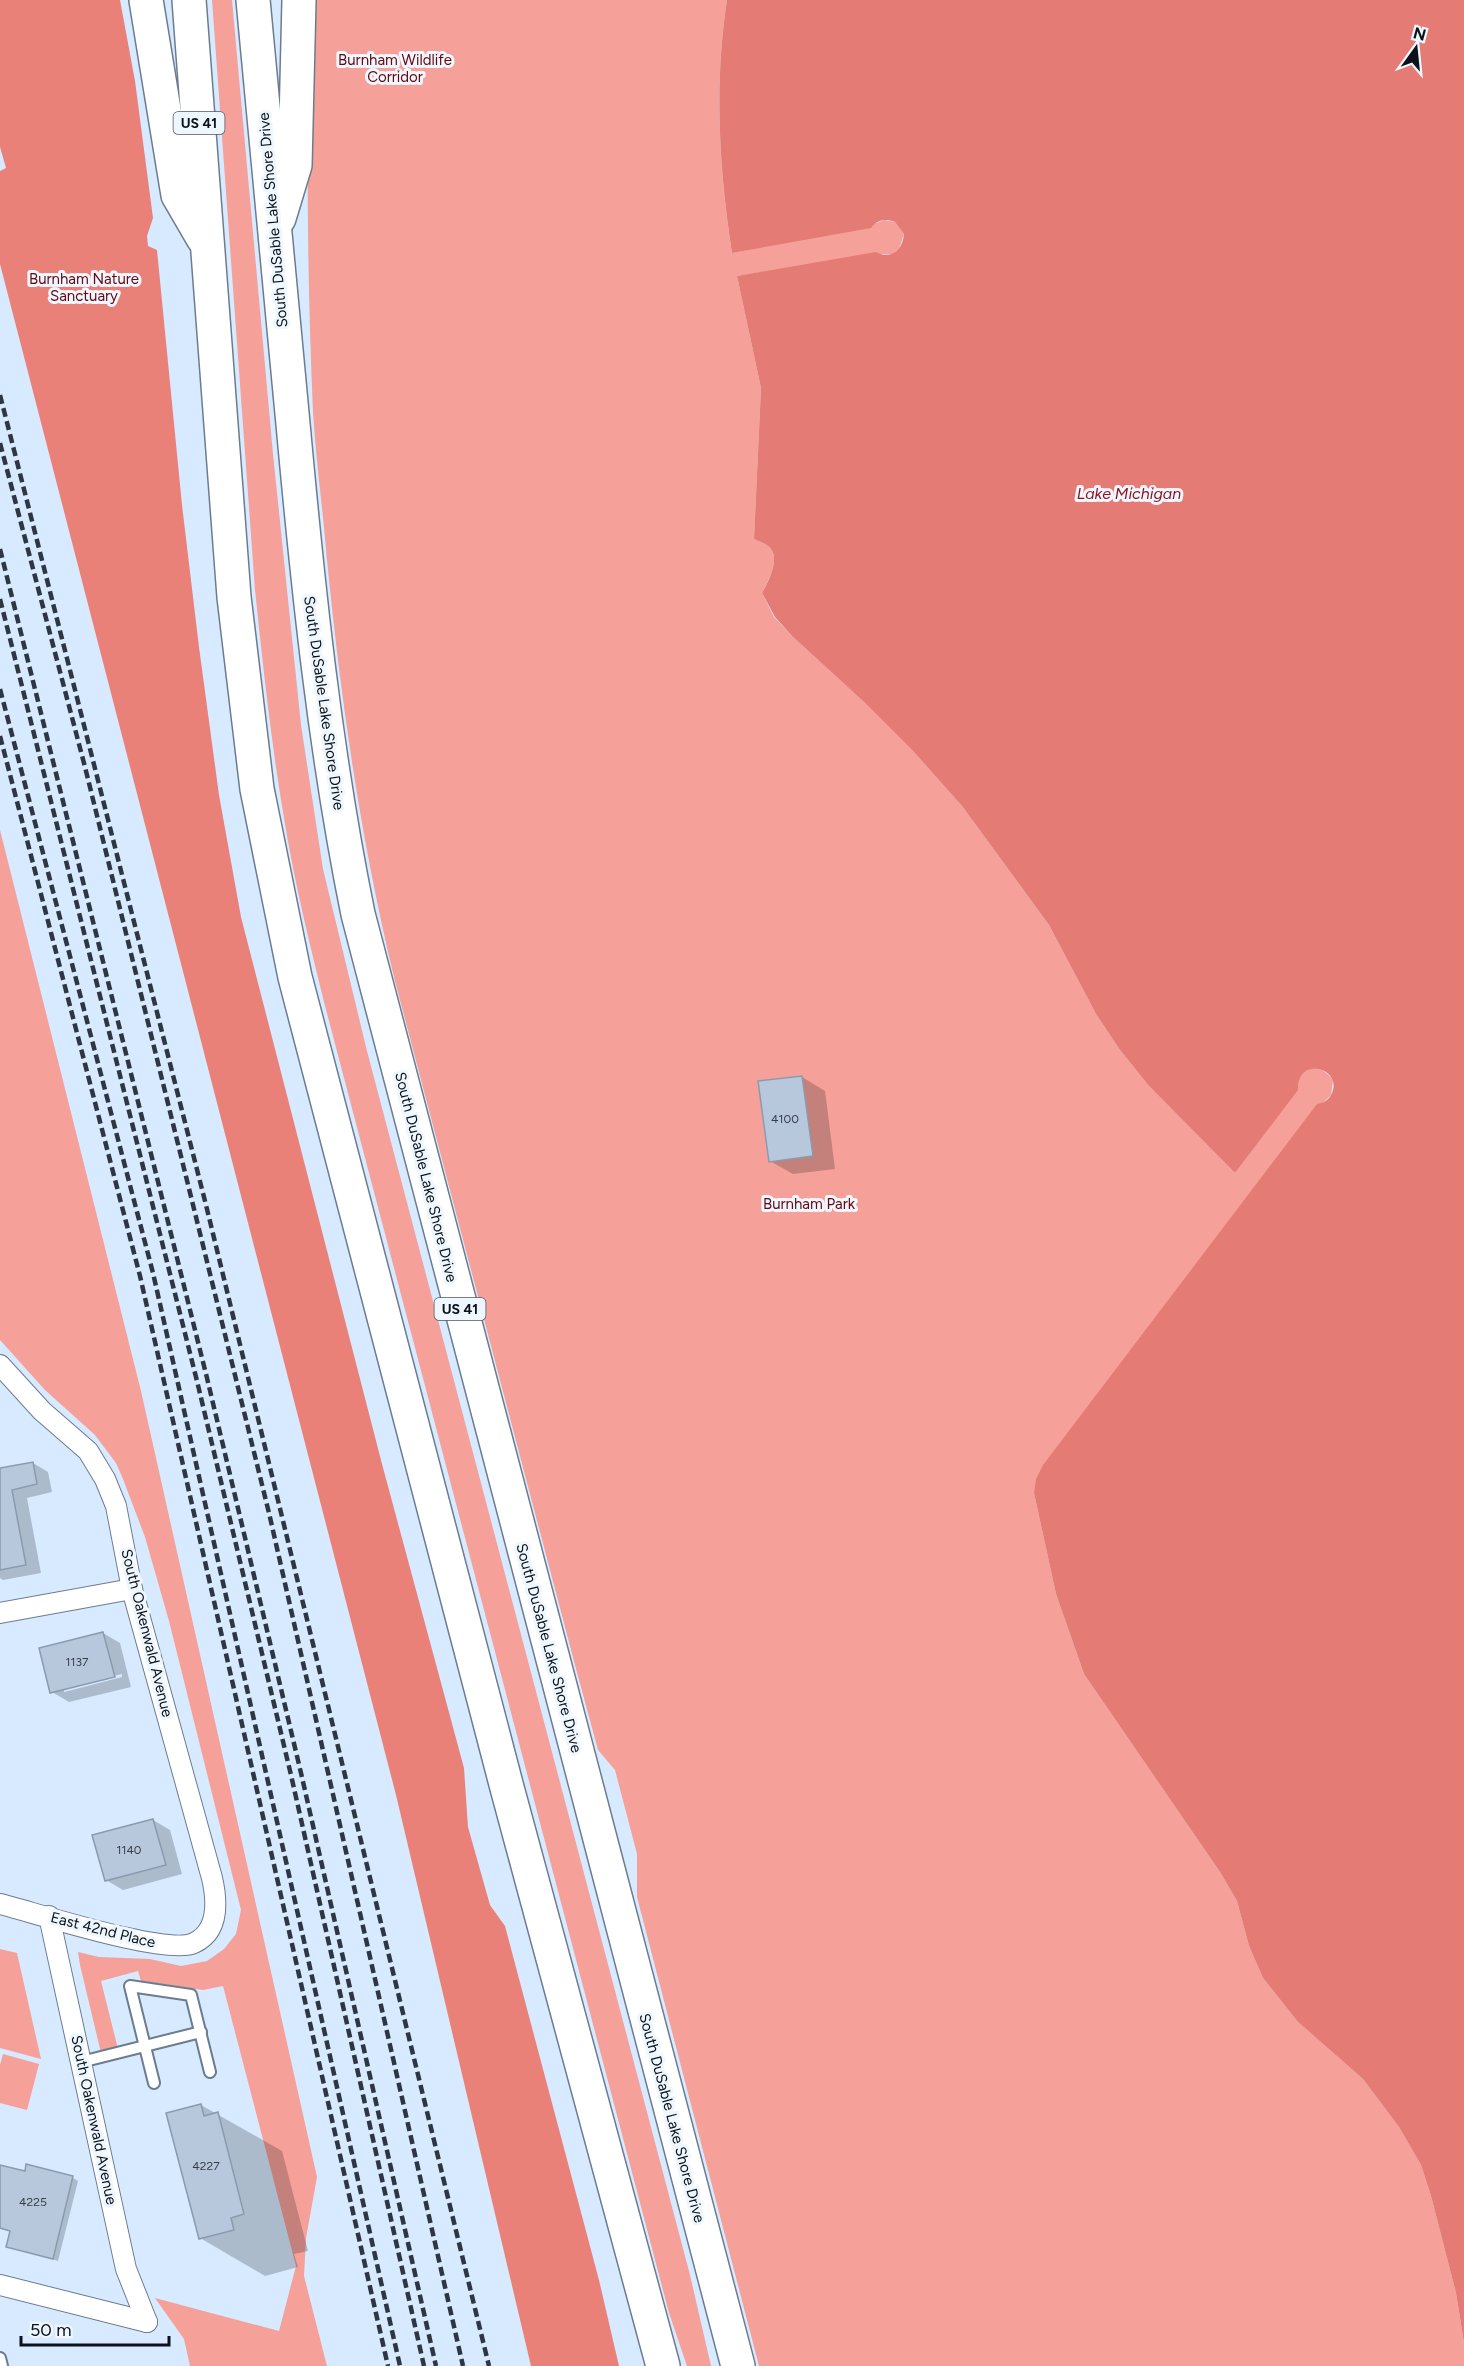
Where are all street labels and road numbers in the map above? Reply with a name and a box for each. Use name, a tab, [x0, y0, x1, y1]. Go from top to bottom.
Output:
road number: US 41	[174, 112, 224, 134]
street label: South DuSable Lake Shore Drive	[255, 112, 291, 328]
street label: South DuSable Lake Shore Drive	[300, 595, 348, 811]
street label: South DuSable Lake Shore Drive	[391, 1070, 461, 1284]
road number: US 41	[434, 1298, 486, 1320]
street label: South DuSable Lake Shore Drive	[512, 1541, 586, 1755]
street label: South Oakenwald Avenue	[117, 1547, 177, 1719]
street label: East 42nd Place	[49, 1908, 157, 1952]
street label: South DuSable Lake Shore Drive	[635, 2011, 709, 2225]
street label: South Oakenwald Avenue	[67, 2034, 121, 2206]

